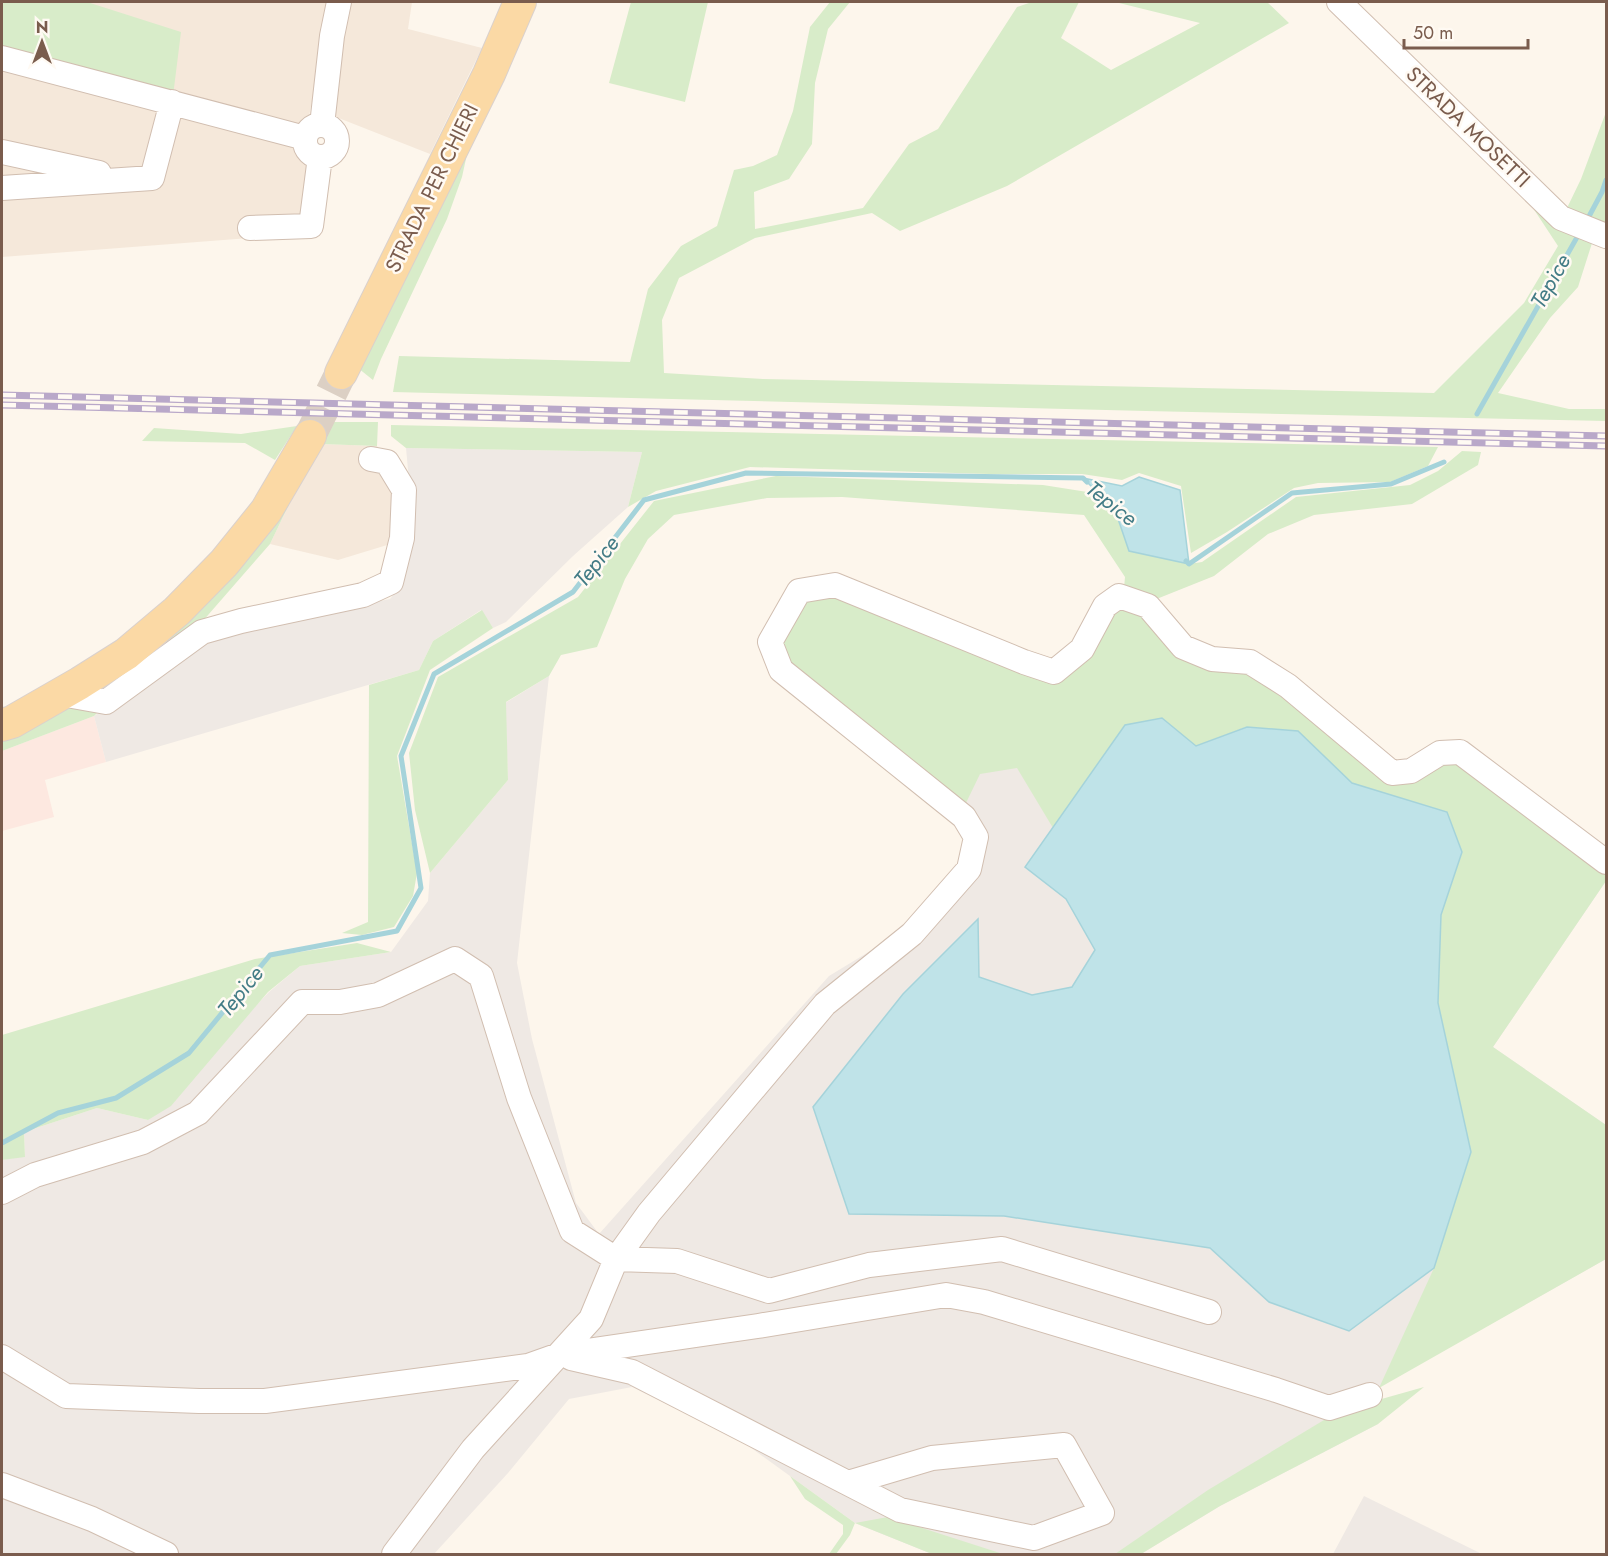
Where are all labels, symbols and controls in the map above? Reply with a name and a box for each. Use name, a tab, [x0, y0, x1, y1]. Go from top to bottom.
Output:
north arrow	[12, 12, 72, 72]
scale bar	[1404, 12, 1528, 50]
text: N	[36, 16, 48, 39]
text: 50 m	[1413, 20, 1453, 46]
street label: STRADA MOSETTI	[1399, 60, 1537, 194]
street label: STRADA PER CHIERI	[378, 98, 486, 278]
water label: Tepice	[1522, 248, 1578, 314]
water label: Tepice	[1079, 473, 1145, 533]
water label: Tepice	[566, 528, 626, 594]
water label: Tepice	[209, 959, 271, 1023]

